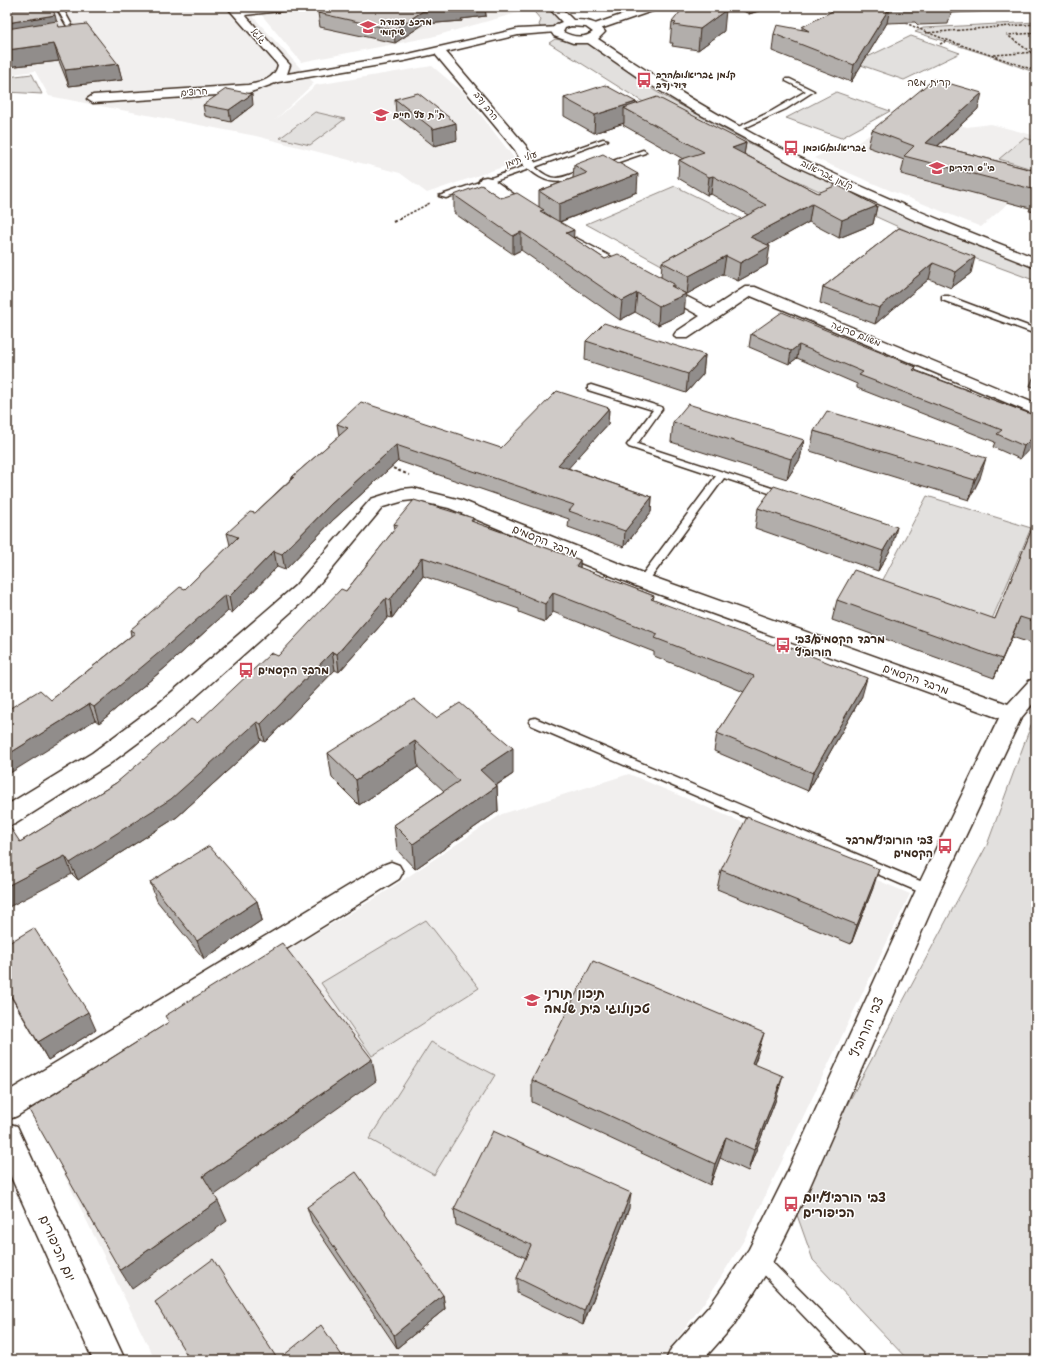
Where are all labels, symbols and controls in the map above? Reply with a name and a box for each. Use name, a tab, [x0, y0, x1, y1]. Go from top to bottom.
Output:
place label: מרכז עבודה שיקומי	[380, 15, 432, 40]
school or university icon: מרכז עבודה שיקומי	[359, 18, 377, 36]
street label: גלגל	[246, 25, 269, 48]
place label: קלמן גבריאלוב/הרב דוד נדב	[655, 68, 736, 93]
bus stop icon: קלמן גבריאלוב/הרב דוד נדב	[635, 71, 653, 89]
district label: קרית משה	[907, 75, 951, 91]
street label: חרוצים	[180, 84, 208, 101]
street label: הרב נדב	[470, 89, 502, 124]
school or university icon: ת"ת עץ חיים	[372, 106, 390, 124]
place label: ת"ת עץ חיים	[393, 108, 445, 123]
bus stop icon: גבריאלוב/טוכמן	[782, 139, 800, 157]
place label: גבריאלוב/טוכמן	[803, 141, 867, 156]
street label: עולי תימן	[503, 147, 539, 172]
street label: קלמן גבריאלוב	[798, 156, 856, 195]
school or university icon: בי"ס הדרים	[928, 159, 946, 177]
place label: בי"ס הדרים	[949, 161, 995, 176]
street label: משולם סרנגה	[829, 318, 883, 351]
street label: מרבד הקסמים	[509, 521, 580, 563]
place label: מרבד הקסמים/צבי הורוביץ	[795, 631, 885, 662]
bus stop icon: מרבד הקסמים/צבי הורוביץ	[774, 636, 792, 654]
street label: מרבד הקסמים	[880, 660, 951, 700]
bus stop icon: מרבד הקסמים	[237, 661, 255, 679]
place label: מרבד הקסמים	[258, 662, 329, 680]
place label: צבי הורוביץ/מרבד הקסמים	[845, 832, 933, 863]
bus stop icon: צבי הורוביץ/מרבד הקסמים	[936, 837, 954, 855]
place label: תיכון תורני טכנולוגי בית שלמה	[544, 984, 650, 1020]
school or university icon: תיכון תורני טכנולוגי בית שלמה	[523, 991, 541, 1009]
street label: צבי הורוביץ	[845, 994, 890, 1061]
place label: צבי הורביץ/יום הכיפורים	[803, 1188, 886, 1224]
bus stop icon: צבי הורביץ/יום הכיפורים	[782, 1195, 800, 1213]
street label: יום הכיפורים	[33, 1212, 81, 1285]

